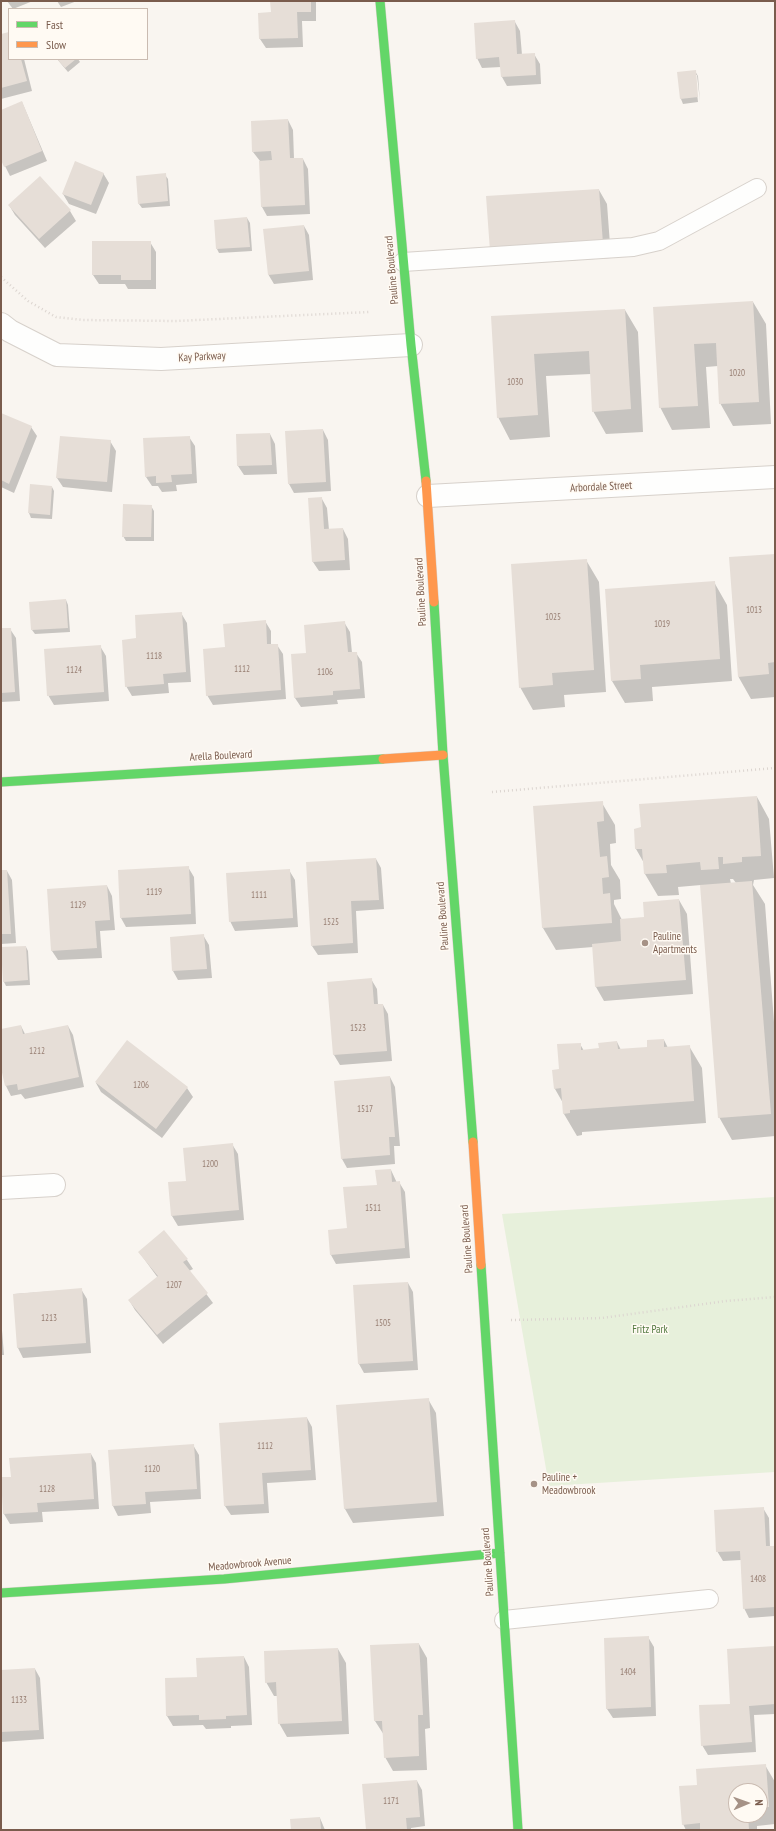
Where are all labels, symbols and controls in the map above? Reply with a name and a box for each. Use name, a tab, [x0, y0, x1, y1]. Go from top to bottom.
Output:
legend	[8, 8, 148, 60]
text: Fast	[46, 17, 63, 32]
text: Slow	[46, 37, 66, 52]
street label: Pauline Boulevard	[382, 235, 402, 305]
street label: Kay Parkway	[178, 349, 226, 365]
house number: 1020	[729, 368, 745, 378]
house number: 1030	[507, 377, 523, 387]
street label: Arbordale Street	[570, 479, 632, 495]
street label: Pauline Boulevard	[413, 557, 429, 627]
house number: 1013	[746, 605, 762, 615]
house number: 1025	[545, 612, 561, 622]
house number: 1019	[654, 619, 670, 629]
house number: 1118	[146, 651, 162, 661]
house number: 1112	[234, 664, 250, 674]
house number: 1124	[66, 665, 82, 675]
house number: 1106	[317, 667, 333, 677]
street label: Arella Boulevard	[189, 748, 253, 764]
street label: Pauline Boulevard	[434, 881, 452, 951]
house number: 1119	[146, 887, 162, 897]
house number: 1111	[251, 890, 267, 900]
house number: 1129	[70, 900, 86, 910]
house number: 1525	[323, 917, 339, 927]
place label: Pauline Apartments	[653, 930, 697, 956]
marker: Pauline Apartments	[640, 938, 650, 948]
house number: 1523	[350, 1023, 366, 1033]
house number: 1212	[29, 1046, 45, 1056]
house number: 1206	[133, 1080, 149, 1090]
house number: 1517	[357, 1104, 373, 1114]
house number: 1200	[202, 1159, 218, 1169]
house number: 1511	[365, 1203, 381, 1213]
street label: Pauline Boulevard	[458, 1204, 476, 1274]
house number: 1207	[166, 1280, 182, 1290]
house number: 1213	[41, 1313, 57, 1323]
house number: 1505	[375, 1318, 391, 1328]
park label: Fritz Park	[632, 1323, 668, 1337]
house number: 1112	[257, 1441, 273, 1451]
house number: 1120	[144, 1464, 160, 1474]
place label: Pauline + Meadowbrook	[542, 1471, 595, 1497]
marker: Pauline + Meadowbrook	[529, 1479, 539, 1489]
house number: 1128	[39, 1484, 55, 1494]
street label: Pauline Boulevard	[479, 1527, 497, 1597]
street label: Meadowbrook Avenue	[208, 1554, 292, 1574]
house number: 1408	[750, 1574, 766, 1584]
house number: 1404	[620, 1667, 636, 1677]
house number: 1133	[11, 1695, 27, 1705]
north arrow	[728, 1783, 768, 1823]
house number: 1171	[383, 1796, 399, 1806]
text: N	[752, 1799, 766, 1806]

